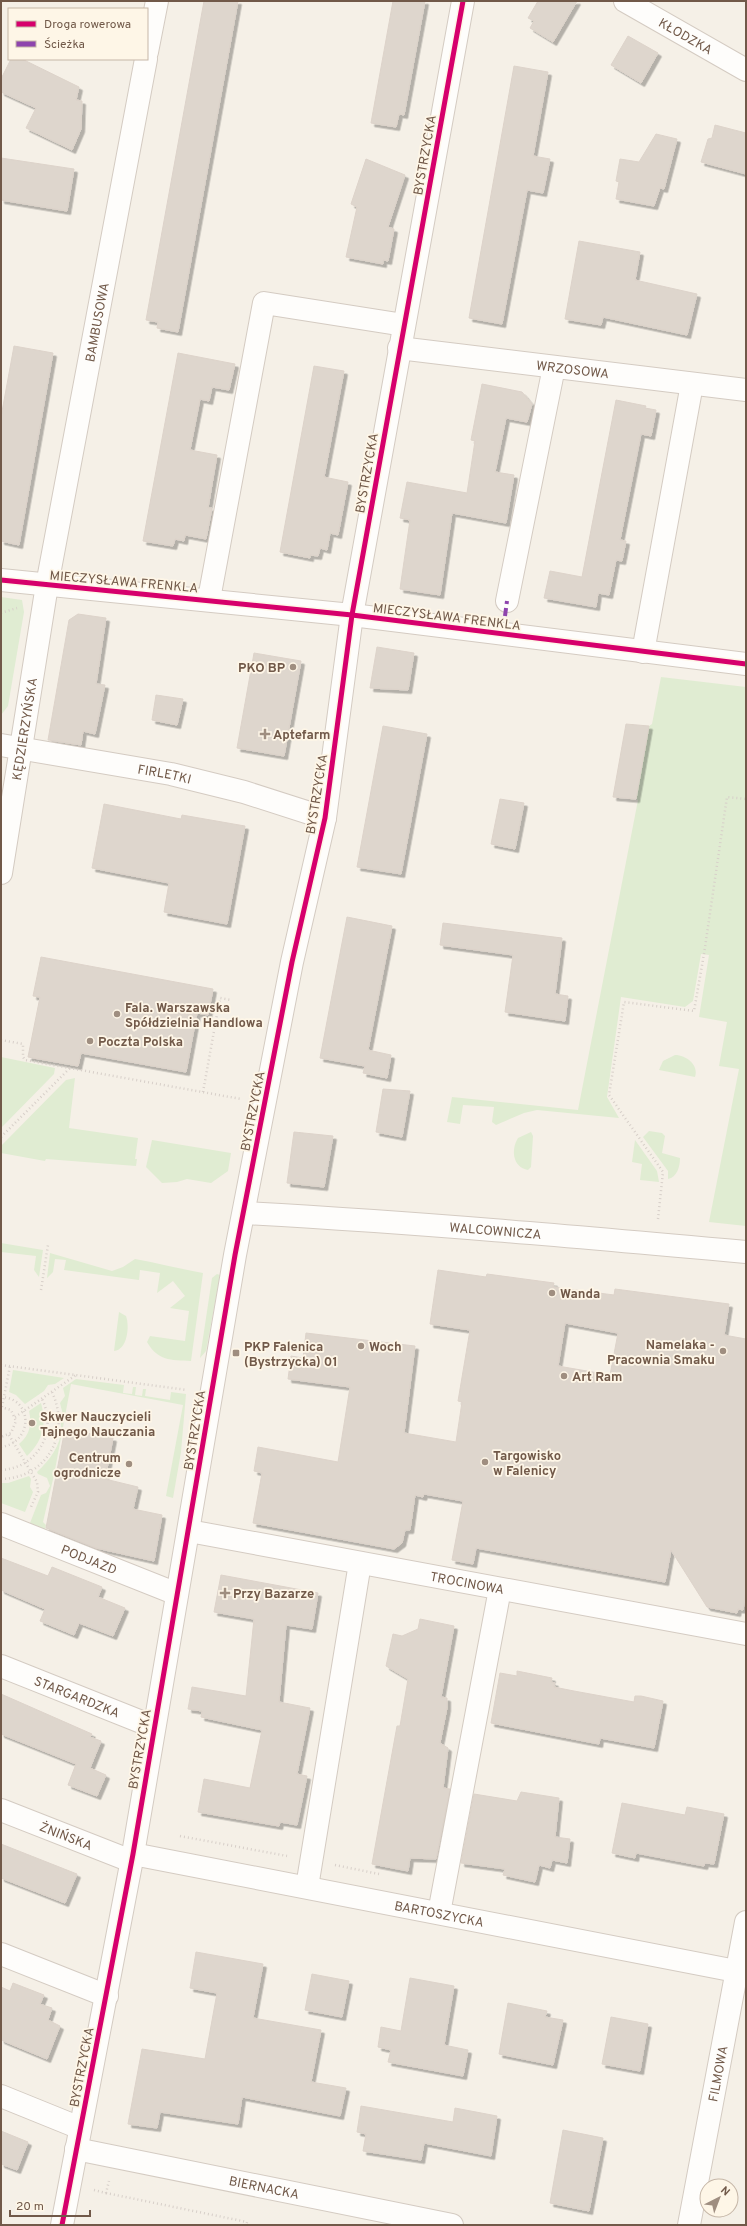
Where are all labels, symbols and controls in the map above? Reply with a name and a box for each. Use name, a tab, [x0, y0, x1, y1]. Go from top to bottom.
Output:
legend	[8, 8, 148, 60]
street label: KŁODZKA	[655, 16, 715, 59]
text: Droga rowerowa	[44, 17, 131, 33]
text: Ścieżka	[44, 37, 85, 53]
street label: BYSTRZYCKA	[411, 114, 441, 197]
street label: BAMBUSOWA	[83, 281, 114, 364]
street label: WRZOSOWA	[535, 359, 610, 383]
street label: BYSTRZYCKA	[353, 432, 383, 515]
street label: MIECZYSŁAWA FRENKLA	[49, 569, 199, 597]
street label: MIECZYSŁAWA FRENKLA	[372, 601, 522, 635]
place label: PKO BP	[238, 661, 286, 677]
marker: PKO BP	[288, 662, 298, 672]
street label: KĘDZIERZYŃSKA	[10, 676, 42, 782]
place label: Aptefarm	[273, 728, 330, 744]
marker: Aptefarm	[260, 729, 270, 739]
street label: BYSTRZYCKA	[304, 753, 332, 836]
street label: FIRLETKI	[136, 762, 193, 789]
place label: Fala. Warszawska Spółdzielnia Handlowa	[125, 1001, 263, 1032]
marker: Fala. Warszawska Spółdzielnia Handlowa	[112, 1009, 122, 1019]
place label: Poczta Polska	[98, 1035, 183, 1051]
marker: Poczta Polska	[85, 1036, 95, 1046]
street label: BYSTRZYCKA	[238, 1070, 270, 1153]
street label: WALCOWNICZA	[449, 1221, 542, 1244]
place label: Wanda	[560, 1287, 600, 1303]
marker: Wanda	[547, 1288, 557, 1298]
place label: Namelaka - Pracownia Smaku	[607, 1338, 715, 1369]
place label: PKP Falenica (Bystrzycka) 01	[244, 1340, 338, 1371]
place label: Woch	[369, 1340, 402, 1356]
marker: Woch	[356, 1341, 366, 1351]
marker: Namelaka - Pracownia Smaku	[718, 1346, 728, 1356]
marker: PKP Falenica (Bystrzycka) 01	[231, 1348, 241, 1358]
place label: Art Ram	[572, 1370, 623, 1386]
marker: Art Ram	[559, 1371, 569, 1381]
street label: BYSTRZYCKA	[182, 1389, 210, 1472]
place label: Skwer Nauczycieli Tajnego Nauczania	[40, 1410, 155, 1441]
marker: Skwer Nauczycieli Tajnego Nauczania	[27, 1418, 37, 1428]
place label: Targowisko w Falenicy	[493, 1449, 561, 1480]
place label: Centrum ogrodnicze	[54, 1451, 121, 1482]
marker: Targowisko w Falenicy	[480, 1457, 490, 1467]
marker: Centrum ogrodnicze	[124, 1459, 134, 1469]
street label: PODJAZD	[58, 1543, 119, 1579]
street label: TROCINOWA	[429, 1570, 505, 1599]
place label: Przy Bazarze	[233, 1587, 314, 1603]
marker: Przy Bazarze	[220, 1588, 230, 1598]
street label: STARGARDZKA	[31, 1674, 122, 1723]
street label: BYSTRZYCKA	[126, 1708, 156, 1791]
street label: ŻNIŃSKA	[37, 1818, 94, 1855]
street label: BARTOSZYCKA	[393, 1899, 485, 1932]
street label: BYSTRZYCKA	[67, 2026, 99, 2109]
street label: FILMOWA	[706, 2044, 733, 2103]
street label: BIERNACKA	[227, 2174, 301, 2204]
north arrow	[699, 2178, 739, 2218]
text: N	[717, 2183, 733, 2199]
scale bar	[10, 2192, 90, 2218]
text: 20 m	[16, 2199, 44, 2215]

